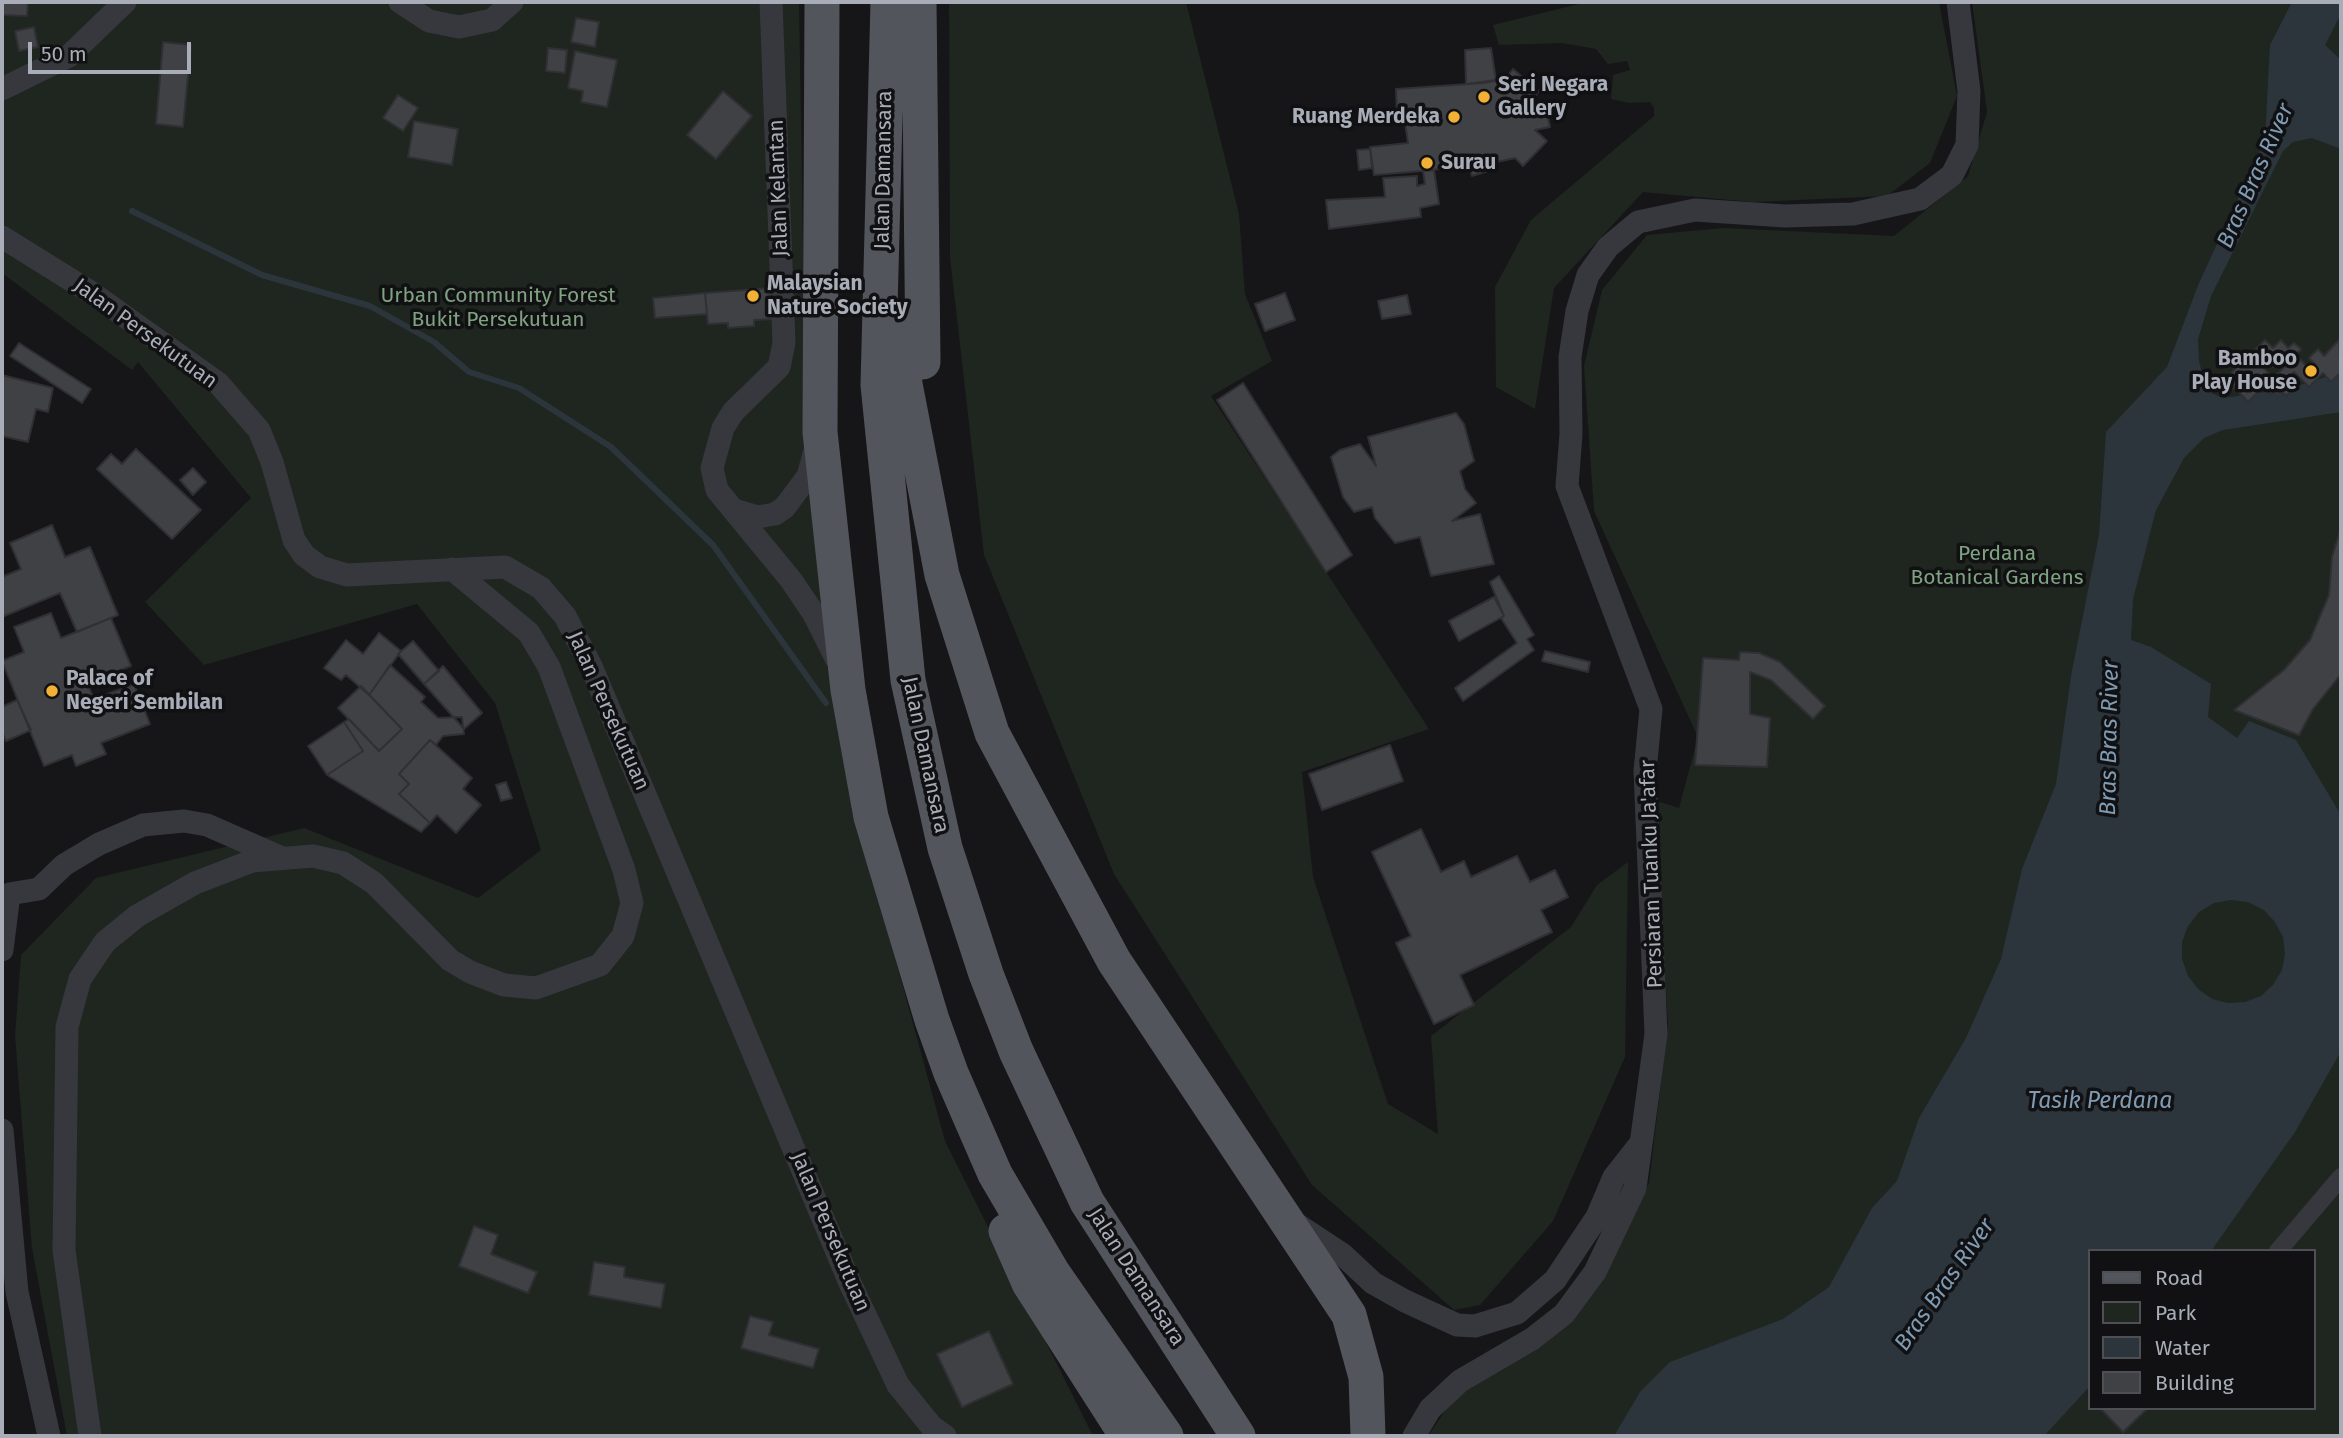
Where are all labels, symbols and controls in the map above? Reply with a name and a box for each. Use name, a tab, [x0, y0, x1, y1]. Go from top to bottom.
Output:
scale bar	[32, 28, 194, 72]
text: 50 m	[41, 41, 87, 67]
place label: Seri Negara Gallery	[1498, 72, 1608, 122]
marker: Seri Negara Gallery	[1476, 89, 1492, 105]
street label: Jalan Damansara	[870, 90, 898, 250]
water label: Bras Bras River	[2212, 100, 2300, 252]
place label: Ruang Merdeka	[1292, 104, 1440, 130]
marker: Ruang Merdeka	[1446, 109, 1462, 125]
street label: Jalan Kelantan	[764, 119, 794, 257]
place label: Surau	[1441, 150, 1496, 176]
marker: Surau	[1419, 155, 1435, 171]
place label: Malaysian Nature Society	[767, 271, 908, 321]
street label: Jalan Persekutuan	[68, 273, 222, 395]
park label: Urban Community Forest Bukit Persekutuan	[380, 283, 616, 333]
marker: Malaysian Nature Society	[745, 288, 761, 304]
place label: Bamboo Play House	[2191, 346, 2297, 396]
marker: Bamboo Play House	[2303, 363, 2319, 379]
park label: Perdana Botanical Gardens	[1910, 541, 2084, 591]
street label: Jalan Persekutuan	[562, 628, 654, 794]
water label: Bras Bras River	[2095, 660, 2125, 816]
place label: Palace of Negeri Sembilan	[66, 666, 223, 716]
street label: Jalan Damansara	[896, 674, 954, 836]
marker: Palace of Negeri Sembilan	[44, 683, 60, 699]
street label: Persiaran Tuanku Ja'afar	[1635, 759, 1669, 989]
water label: Tasik Perdana	[2028, 1088, 2172, 1116]
street label: Jalan Persekutuan	[785, 1148, 875, 1316]
street label: Jalan Damansara	[1082, 1203, 1190, 1351]
water label: Bras Bras River	[1889, 1214, 2001, 1356]
legend	[2088, 1249, 2315, 1410]
text: Road	[2155, 1265, 2203, 1291]
text: Park	[2155, 1300, 2196, 1326]
text: Water	[2155, 1335, 2210, 1361]
text: Building	[2155, 1370, 2234, 1396]

